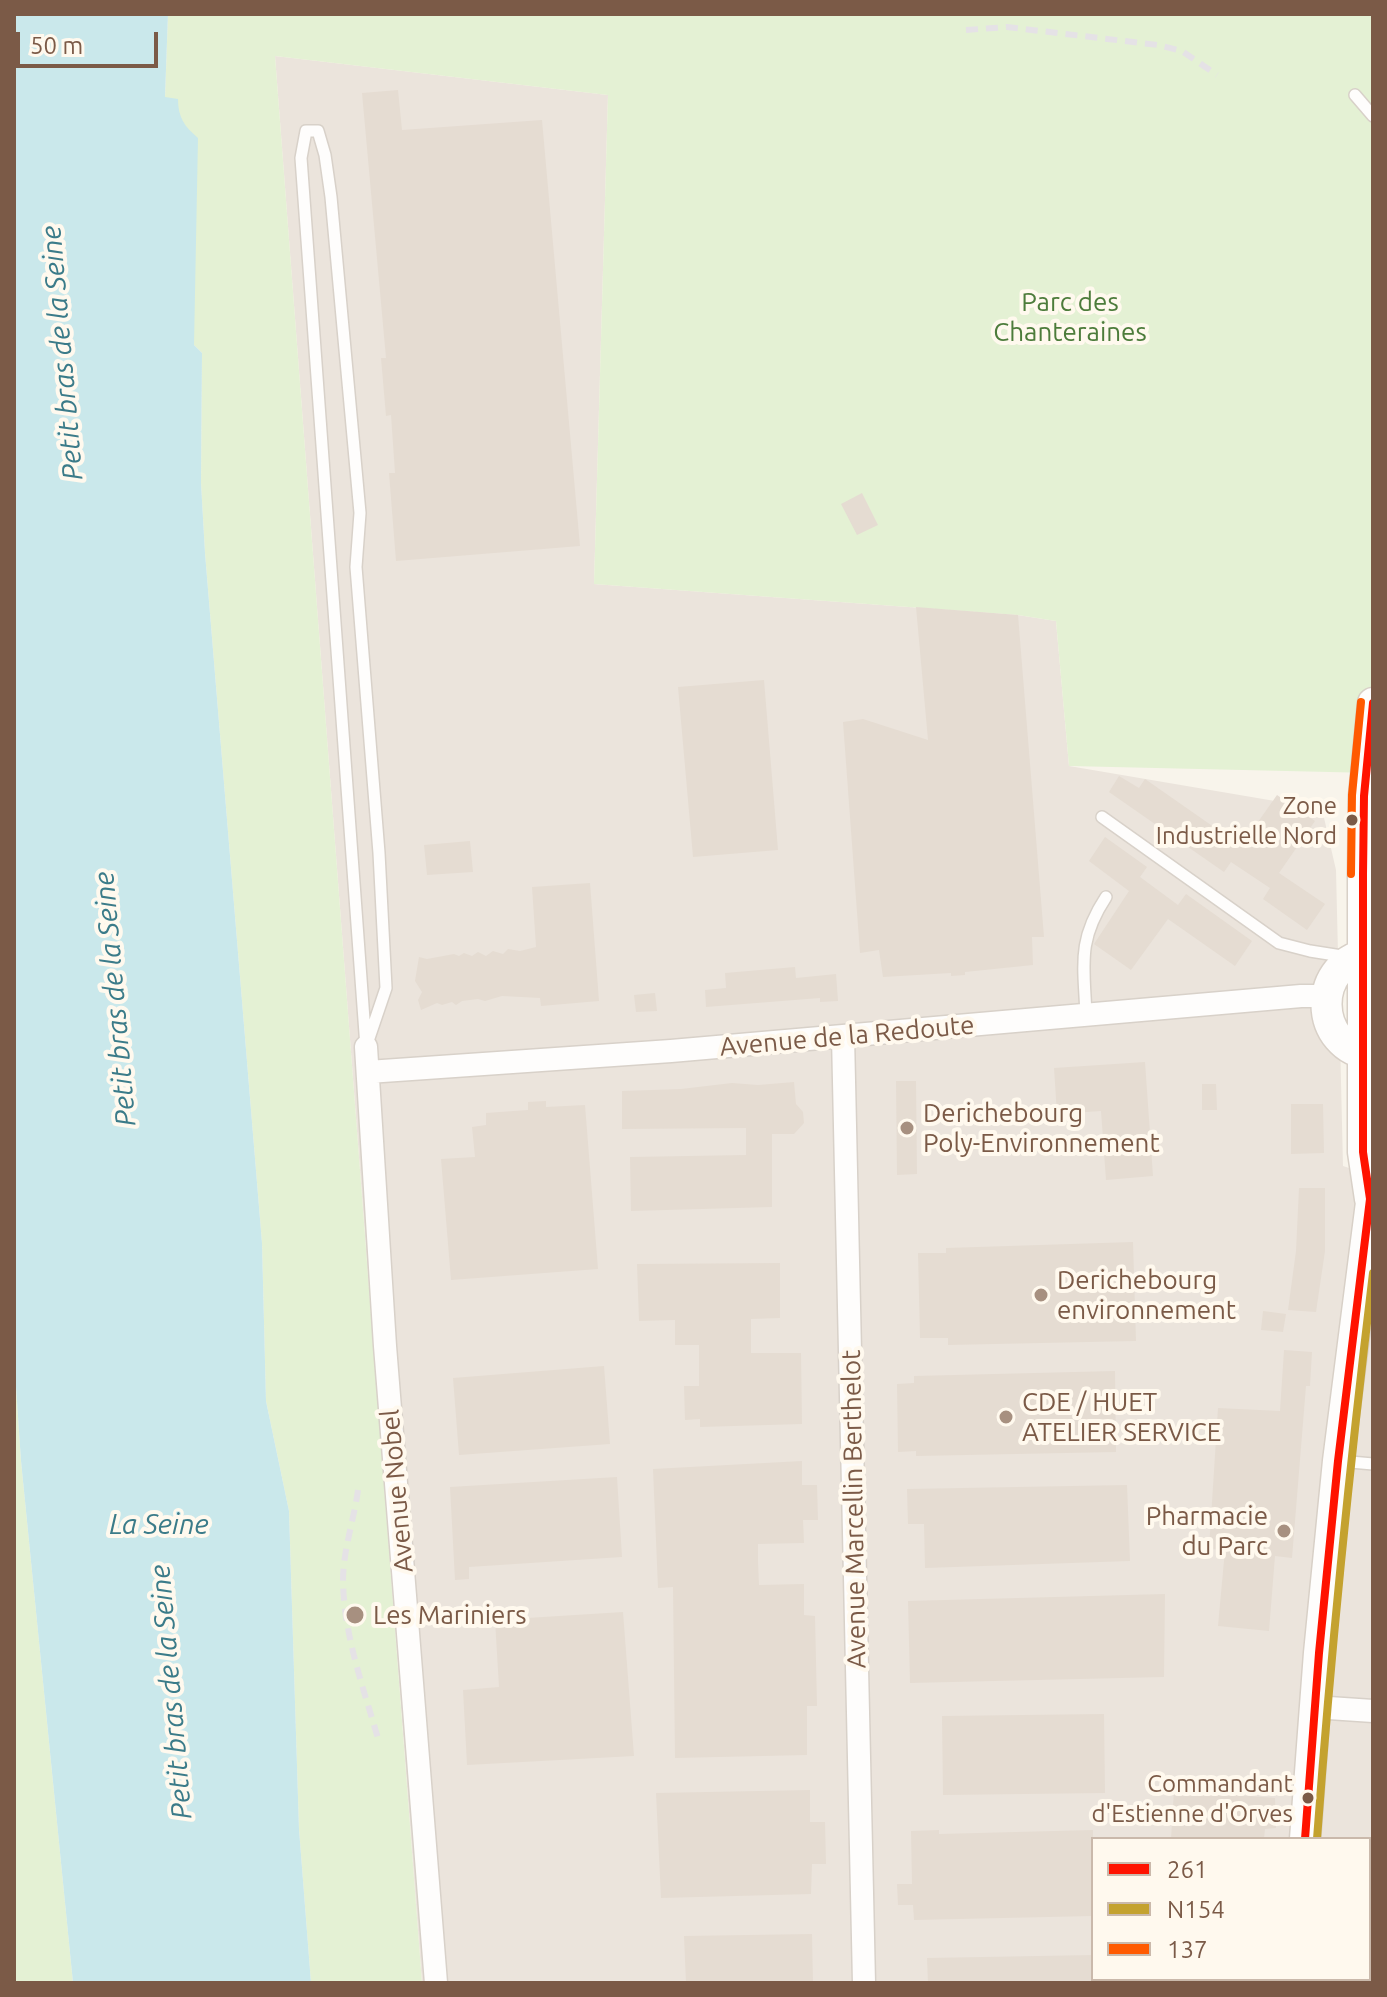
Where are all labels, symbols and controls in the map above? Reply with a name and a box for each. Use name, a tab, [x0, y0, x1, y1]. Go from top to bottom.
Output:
scale bar	[20, 16, 162, 66]
text: 50 m	[30, 32, 83, 59]
water label: Petit bras de la Seine	[34, 224, 90, 482]
park label: Parc des Chanteraines	[993, 286, 1147, 348]
place label: Zone Industrielle Nord	[1156, 792, 1337, 848]
marker: Zone Industrielle Nord	[1344, 812, 1360, 828]
water label: Petit bras de la Seine	[87, 870, 143, 1128]
street label: Avenue de la Redoute	[718, 1009, 976, 1063]
place label: Derichebourg Poly-Environnement	[923, 1097, 1160, 1158]
marker: Derichebourg Poly-Environnement	[898, 1119, 916, 1137]
place label: Derichebourg environnement	[1057, 1264, 1236, 1326]
marker: Derichebourg environnement	[1032, 1286, 1050, 1304]
street label: Avenue Marcellin Berthelot	[836, 1349, 872, 1669]
place label: CDE / HUET ATELIER SERVICE	[1022, 1386, 1221, 1448]
street label: Avenue Nobel	[374, 1408, 420, 1574]
marker: CDE / HUET ATELIER SERVICE	[997, 1408, 1015, 1426]
place label: Pharmacie du Parc	[1146, 1500, 1268, 1562]
water label: La Seine	[109, 1508, 209, 1542]
marker: Pharmacie du Parc	[1275, 1522, 1293, 1540]
water label: Petit bras de la Seine	[143, 1563, 199, 1821]
place label: Les Mariniers	[373, 1599, 527, 1631]
marker: Les Mariniers	[344, 1604, 366, 1626]
place label: Commandant d'Estienne d'Orves	[1092, 1770, 1293, 1826]
marker: Commandant d'Estienne d'Orves	[1300, 1790, 1316, 1806]
legend	[1091, 1837, 1371, 1981]
text: 261	[1167, 1856, 1208, 1883]
text: N154	[1167, 1896, 1225, 1923]
text: 137	[1167, 1936, 1208, 1963]

